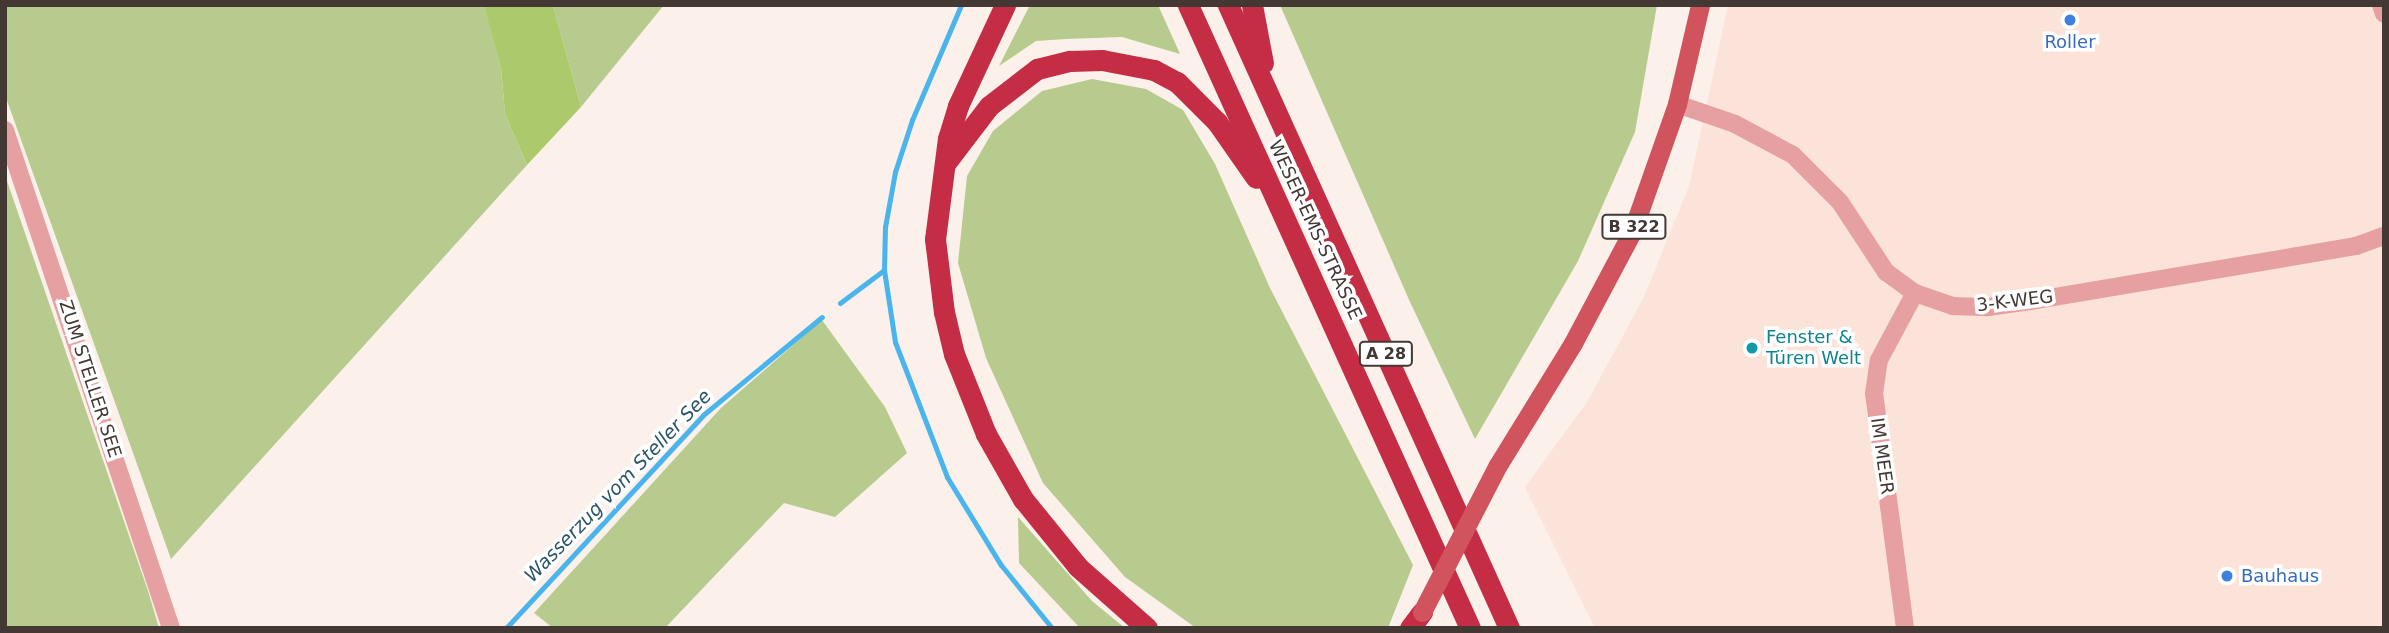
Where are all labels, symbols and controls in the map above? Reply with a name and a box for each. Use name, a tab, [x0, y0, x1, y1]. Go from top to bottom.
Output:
marker: Roller	[2062, 12, 2078, 28]
place label: Roller	[2044, 31, 2096, 53]
street label: WESER-EMS-STRASSE	[1264, 137, 1366, 323]
road number: B 322	[1601, 215, 1667, 240]
street label: 3-K-WEG	[1976, 286, 2054, 316]
street label: ZUM STELLER SEE	[54, 297, 126, 461]
place label: Fenster & Türen Welt	[1766, 327, 1861, 370]
marker: Fenster & Türen Welt	[1744, 340, 1760, 356]
road number: A 28	[1358, 342, 1414, 366]
water label: Wasserzug vom Steller See	[520, 385, 716, 587]
street label: IM MEER	[1866, 416, 1898, 496]
place label: Bauhaus	[2241, 565, 2319, 587]
marker: Bauhaus	[2219, 568, 2235, 584]

